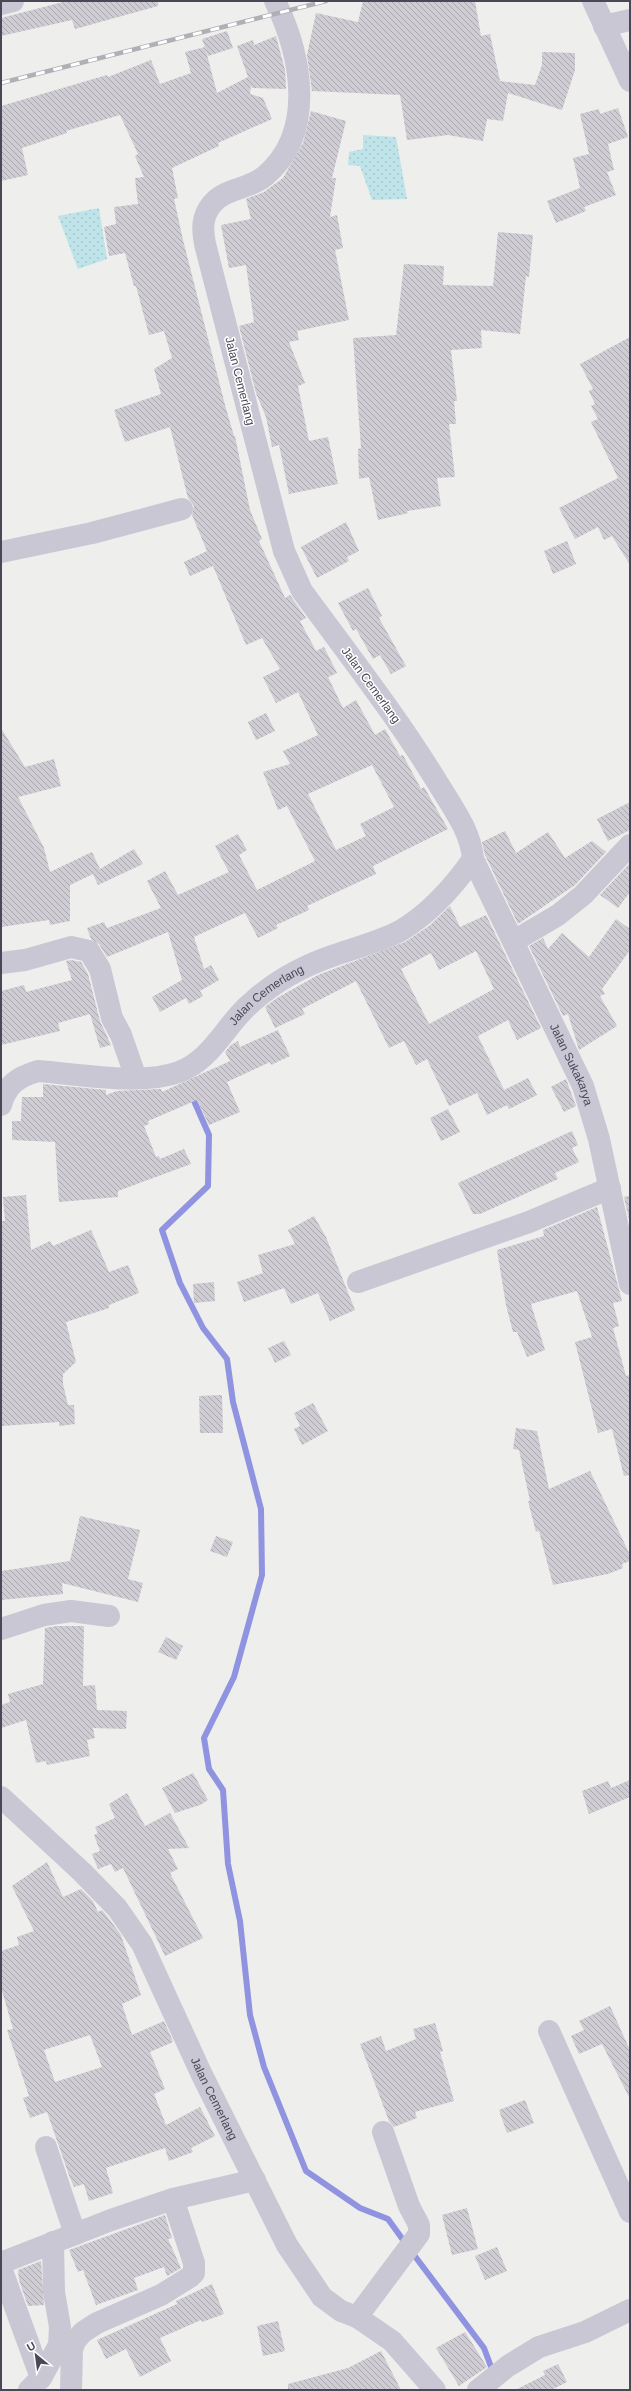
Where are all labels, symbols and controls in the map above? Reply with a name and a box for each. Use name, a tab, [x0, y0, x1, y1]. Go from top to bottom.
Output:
street label: Jalan Cemerlang	[222, 335, 258, 427]
street label: Jalan Cemerlang	[339, 644, 403, 726]
street label: Jalan Cemerlang	[226, 962, 306, 1028]
street label: Jalan Sukakarya	[547, 1021, 596, 1108]
street label: Jalan Cemerlang	[188, 2055, 240, 2142]
north arrow	[16, 2335, 56, 2375]
text: U	[25, 2339, 38, 2353]

